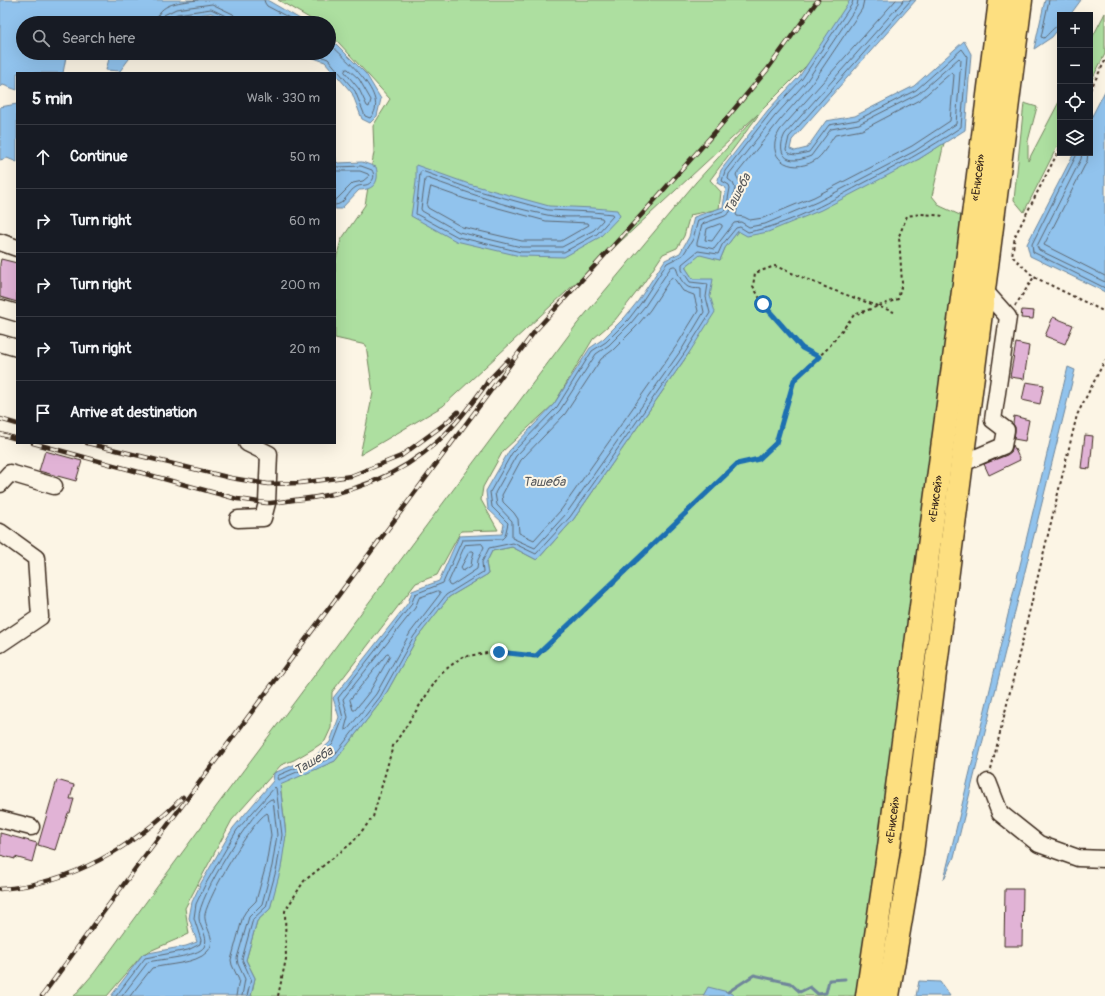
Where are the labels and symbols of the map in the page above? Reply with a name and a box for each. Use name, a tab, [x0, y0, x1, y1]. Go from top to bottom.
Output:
street label: «Енисей»	[968, 153, 989, 202]
water label: Ташеба	[721, 170, 755, 216]
route start	[754, 295, 772, 313]
water label: Ташеба	[523, 474, 566, 490]
street label: «Енисей»	[925, 474, 946, 523]
route end	[490, 643, 508, 661]
water label: Ташеба	[291, 743, 337, 779]
street label: «Енисей»	[883, 795, 904, 844]

